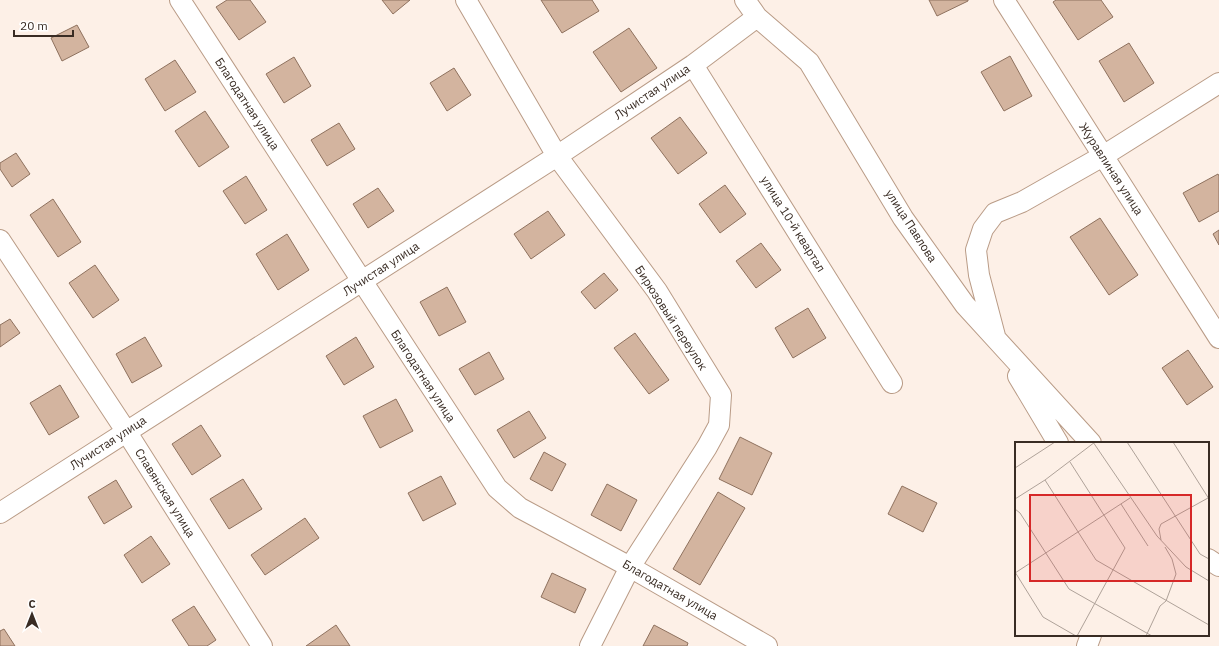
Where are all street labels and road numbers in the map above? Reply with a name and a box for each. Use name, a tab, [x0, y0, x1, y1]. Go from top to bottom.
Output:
street label: Благодатная улица	[212, 55, 283, 153]
street label: Лучистая улица	[611, 60, 693, 122]
street label: Журавлиная улица	[1076, 120, 1147, 218]
street label: улица 10-й квартал	[758, 173, 829, 275]
street label: улица Павлова	[882, 186, 941, 266]
street label: Лучистая улица	[340, 238, 422, 299]
street label: Бирюзовый переулок	[632, 263, 711, 373]
street label: Благодатная улица	[388, 327, 459, 425]
street label: Лучистая улица	[67, 412, 149, 473]
street label: Славянская улица	[132, 445, 199, 541]
street label: Благодатная улица	[620, 556, 721, 623]

